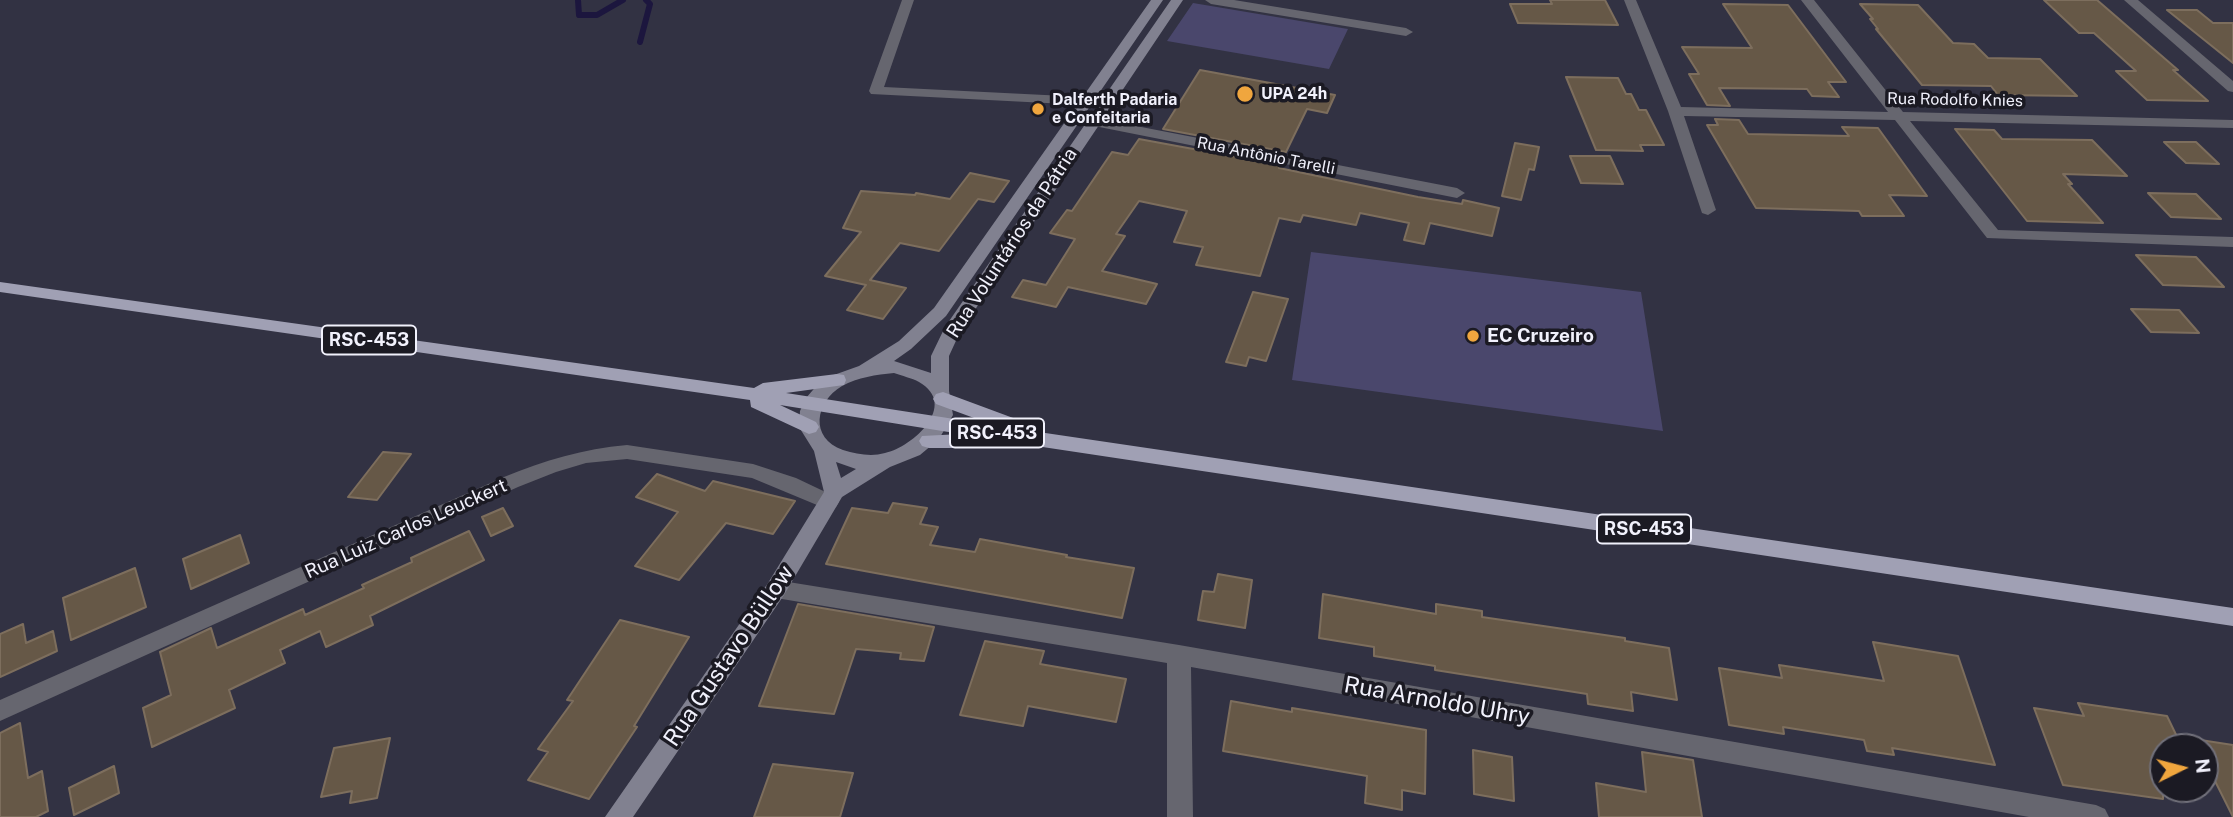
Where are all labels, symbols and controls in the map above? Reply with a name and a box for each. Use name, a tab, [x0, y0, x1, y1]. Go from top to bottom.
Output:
marker: UPA 24h	[1235, 84, 1255, 104]
place label: UPA 24h	[1261, 84, 1327, 104]
street label: Rua Rodolfo Knies	[1887, 89, 2023, 111]
place label: Dalferth Padaria e Confeitaria	[1052, 90, 1177, 128]
marker: Dalferth Padaria e Confeitaria	[1030, 101, 1046, 117]
street label: Rua Antônio Tarelli	[1195, 133, 1337, 179]
street label: Rua Voluntários da Pátria	[942, 144, 1082, 342]
place label: EC Cruzeiro	[1487, 325, 1594, 347]
road number: RSC-453	[322, 326, 416, 354]
marker: EC Cruzeiro	[1465, 328, 1481, 344]
road number: RSC-453	[950, 418, 1044, 447]
street label: Rua Luiz Carlos Leuckert	[301, 474, 511, 584]
road number: RSC-453	[1597, 514, 1691, 544]
street label: Rua Gustavo Büllow	[658, 560, 800, 752]
street label: Rua Arnoldo Uhry	[1342, 671, 1532, 731]
north arrow	[2149, 733, 2219, 803]
text: N	[2191, 757, 2215, 775]

